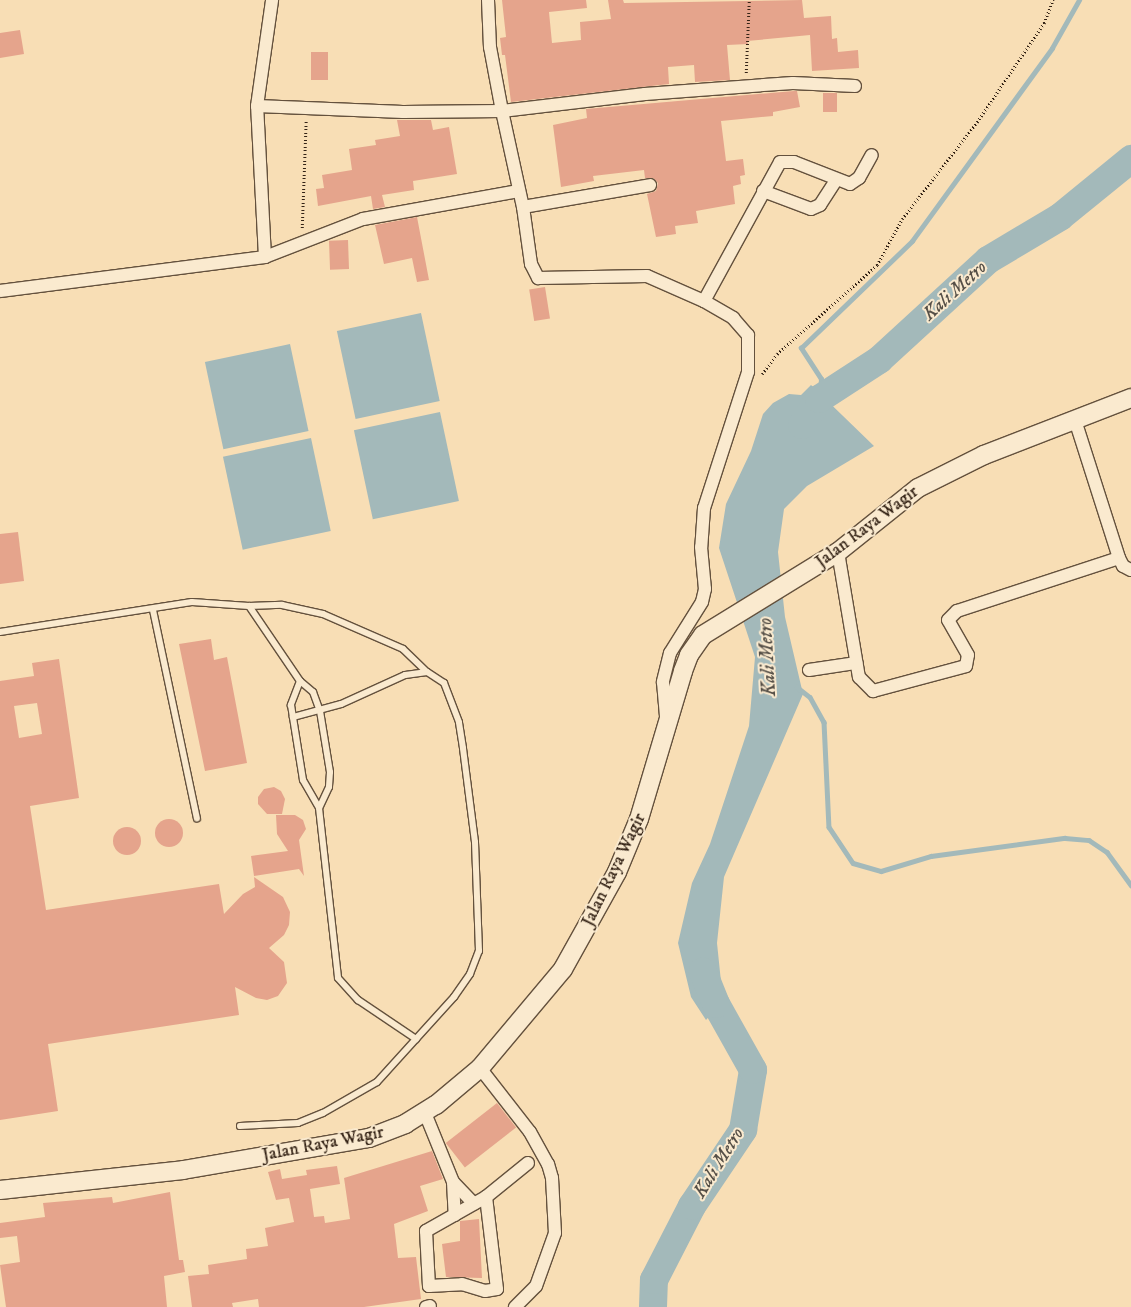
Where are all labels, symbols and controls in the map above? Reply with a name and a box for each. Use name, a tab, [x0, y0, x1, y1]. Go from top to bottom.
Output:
water label: Kali Metro	[918, 256, 992, 326]
street label: Jalan Raya Wagir	[811, 481, 923, 573]
water label: Kali Metro	[755, 617, 781, 697]
street label: Jalan Raya Wagir	[577, 810, 651, 930]
street label: Jalan Raya Wagir	[260, 1122, 386, 1166]
water label: Kali Metro	[689, 1124, 749, 1202]

